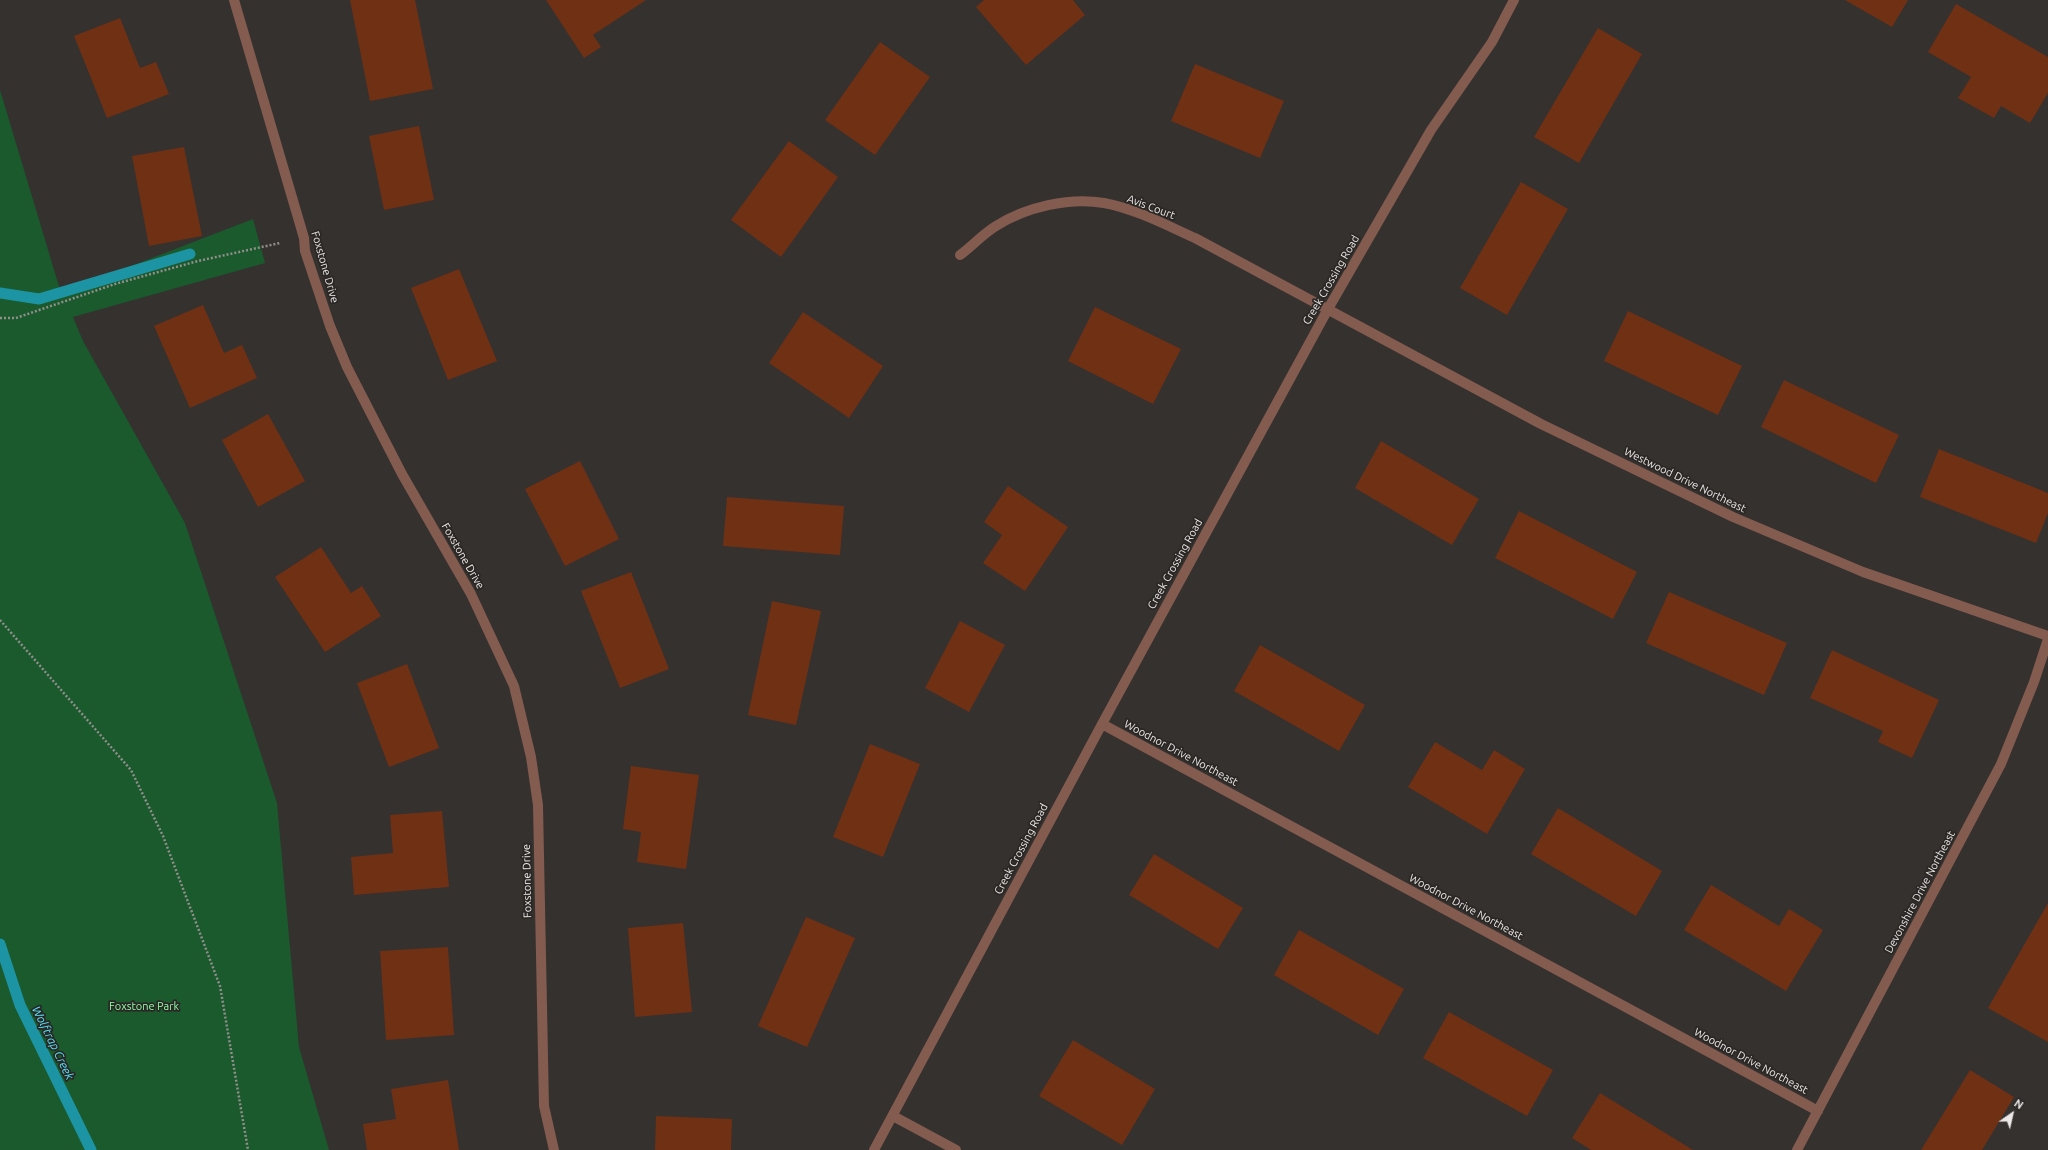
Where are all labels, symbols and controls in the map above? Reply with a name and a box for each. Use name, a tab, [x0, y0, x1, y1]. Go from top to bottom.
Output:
street label: Avis Court	[1125, 192, 1177, 222]
street label: Foxstone Drive	[308, 230, 342, 304]
street label: Creek Crossing Road	[1300, 233, 1362, 327]
street label: Westwood Drive Northeast	[1622, 445, 1748, 515]
street label: Creek Crossing Road	[1145, 517, 1205, 611]
street label: Foxstone Drive	[439, 521, 487, 591]
street label: Woodnor Drive Northeast	[1122, 717, 1240, 789]
street label: Creek Crossing Road	[991, 801, 1051, 897]
street label: Devonshire Drive Northeast	[1882, 829, 1958, 955]
street label: Foxstone Drive	[520, 844, 534, 918]
street label: Woodnor Drive Northeast	[1407, 871, 1525, 943]
park label: Foxstone Park	[109, 999, 179, 1013]
water label: Wolftrap Creek	[29, 1004, 77, 1082]
street label: Woodnor Drive Northeast	[1692, 1025, 1810, 1097]
north arrow	[1992, 1094, 2032, 1134]
text: N	[2012, 1097, 2025, 1111]

